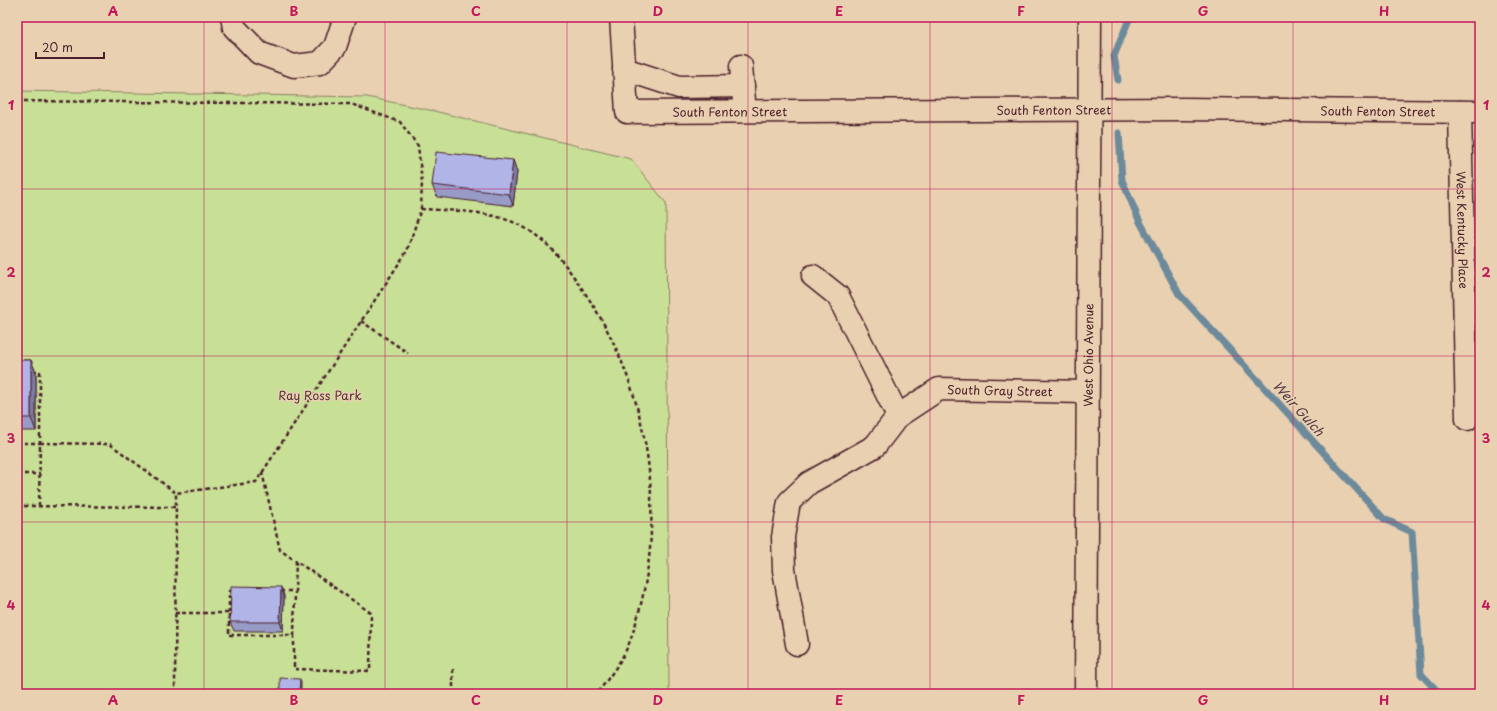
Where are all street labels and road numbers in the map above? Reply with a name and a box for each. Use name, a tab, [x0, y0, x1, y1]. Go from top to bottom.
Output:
street label: South Fenton Street	[996, 100, 1111, 119]
street label: South Fenton Street	[1320, 101, 1435, 121]
street label: South Fenton Street	[672, 102, 787, 121]
street label: West Kentucky Place	[1452, 171, 1473, 289]
street label: West Ohio Avenue	[1079, 303, 1097, 407]
street label: South Gray Street	[947, 380, 1053, 400]

